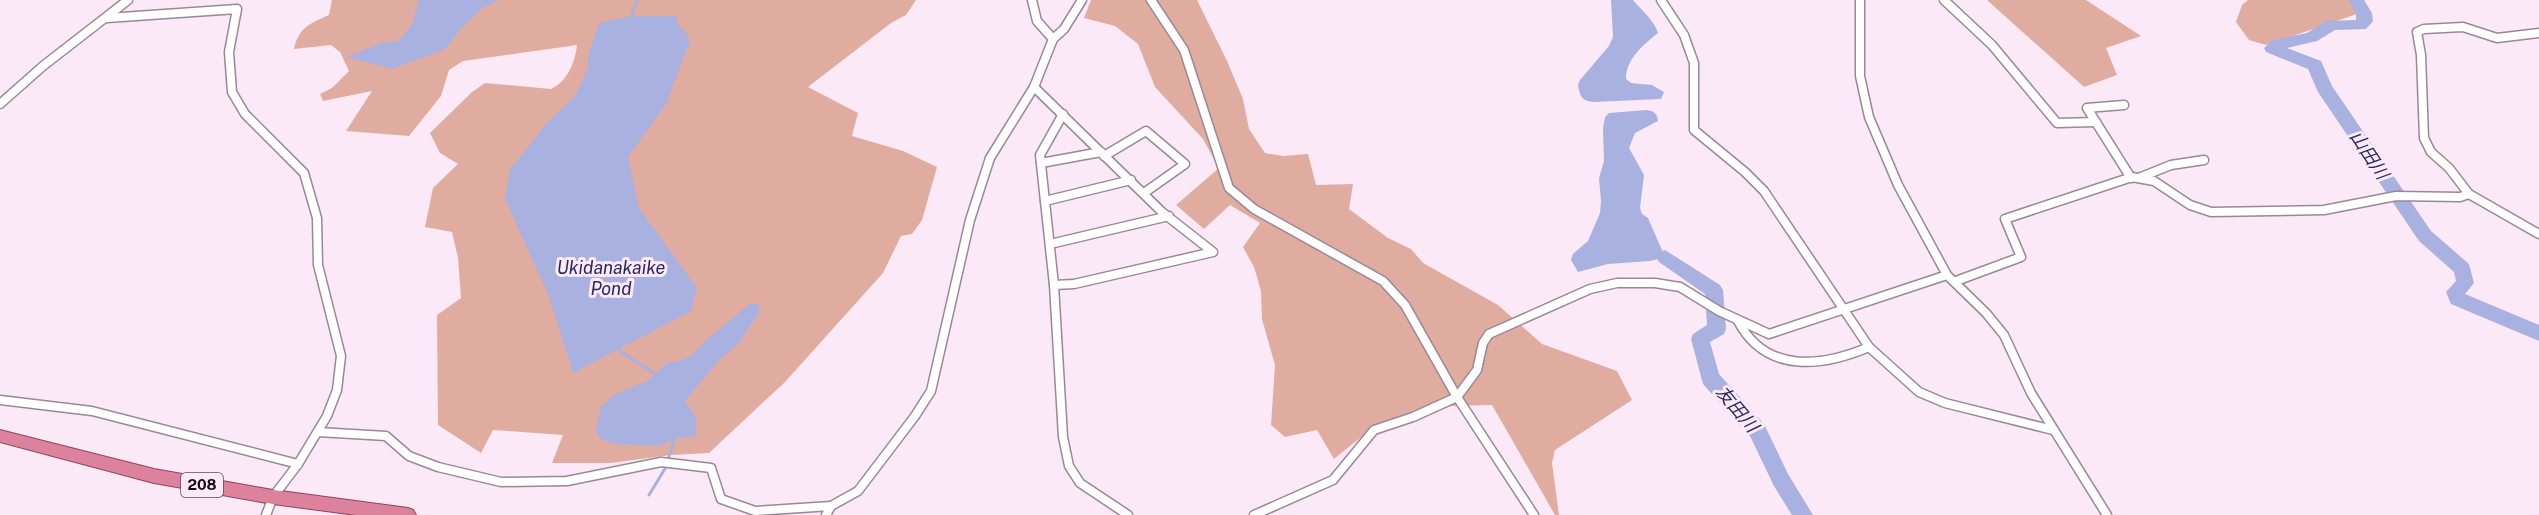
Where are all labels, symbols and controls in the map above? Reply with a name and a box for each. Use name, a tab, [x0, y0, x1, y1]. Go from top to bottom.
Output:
water label: 山田川	[2346, 126, 2394, 185]
water label: Ukidanakaike Pond	[557, 257, 665, 299]
water label: 友田川	[1712, 381, 1764, 438]
road number: 208	[181, 473, 223, 497]

